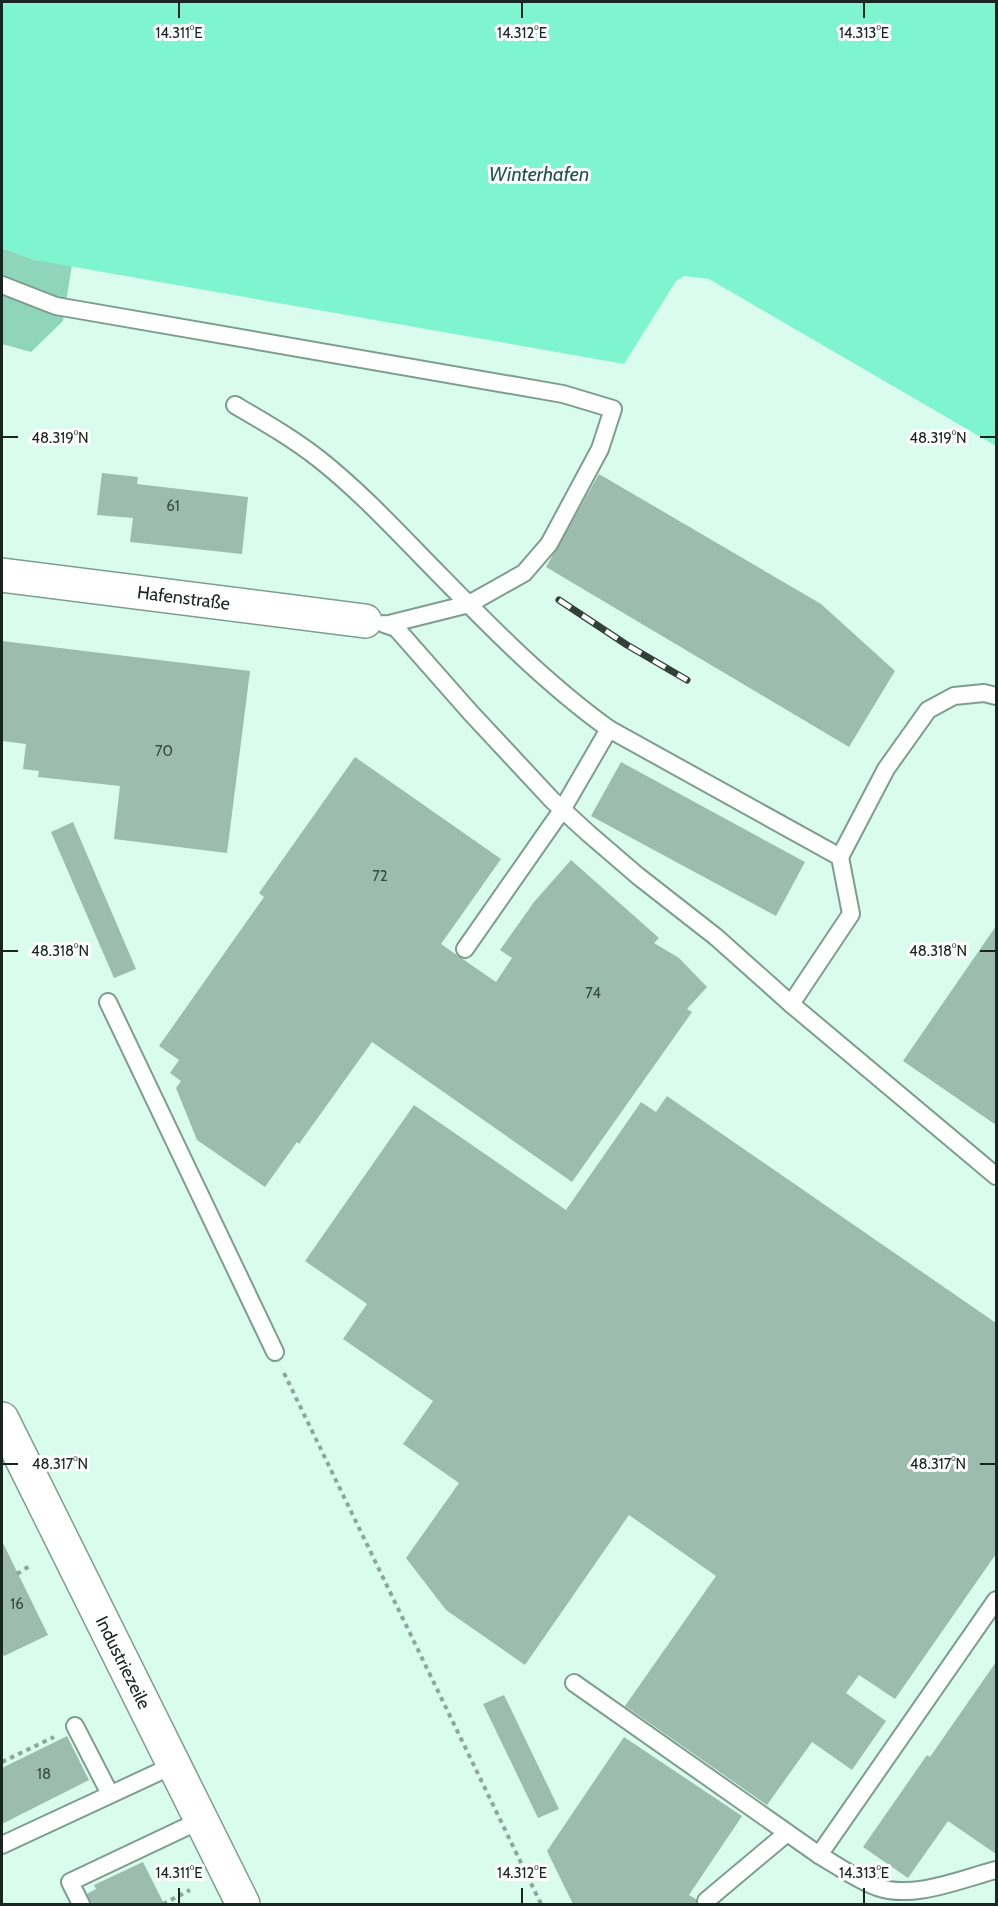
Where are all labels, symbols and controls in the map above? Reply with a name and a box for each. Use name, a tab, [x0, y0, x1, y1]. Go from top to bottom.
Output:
text: 14.311°E	[155, 24, 203, 42]
text: 14.312°E	[497, 24, 547, 42]
text: 14.313°E	[839, 24, 889, 42]
water label: Winterhafen	[489, 162, 589, 186]
text: 48.319°N	[31, 429, 89, 447]
text: 48.319°N	[909, 429, 967, 447]
house number: 61	[166, 497, 180, 515]
street label: Hafenstraße	[136, 581, 231, 615]
house number: 70	[155, 742, 173, 760]
house number: 72	[372, 867, 388, 885]
text: 48.318°N	[31, 942, 89, 960]
text: 48.318°N	[909, 942, 967, 960]
house number: 74	[585, 984, 601, 1002]
text: 48.317°N	[32, 1455, 88, 1473]
text: 48.317°N	[910, 1455, 966, 1473]
house number: 16	[10, 1595, 24, 1613]
street label: Industriezeile	[91, 1612, 155, 1713]
house number: 18	[37, 1765, 51, 1783]
text: 14.311°E	[155, 1864, 203, 1882]
text: 14.312°E	[497, 1864, 547, 1882]
text: 14.313°E	[839, 1864, 889, 1882]

